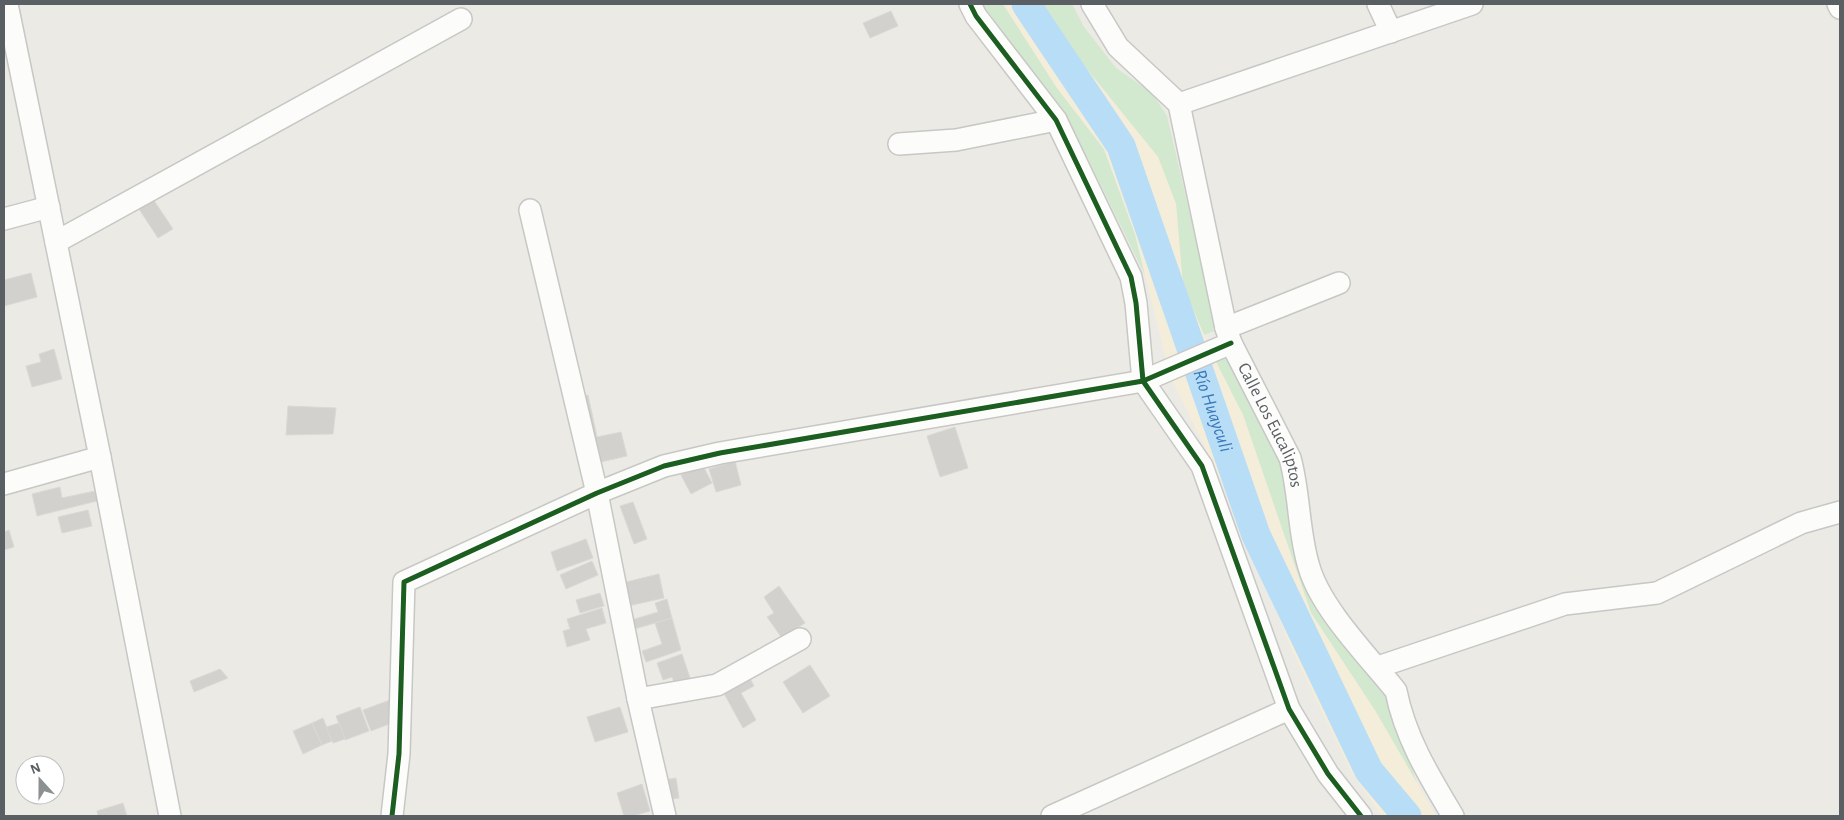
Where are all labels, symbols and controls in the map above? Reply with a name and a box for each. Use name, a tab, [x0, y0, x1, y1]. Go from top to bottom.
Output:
street label: Calle Los Eucaliptos	[1234, 360, 1305, 489]
water label: Río Huayculi	[1190, 367, 1236, 454]
north arrow	[15, 755, 65, 805]
text: N	[29, 761, 43, 777]

